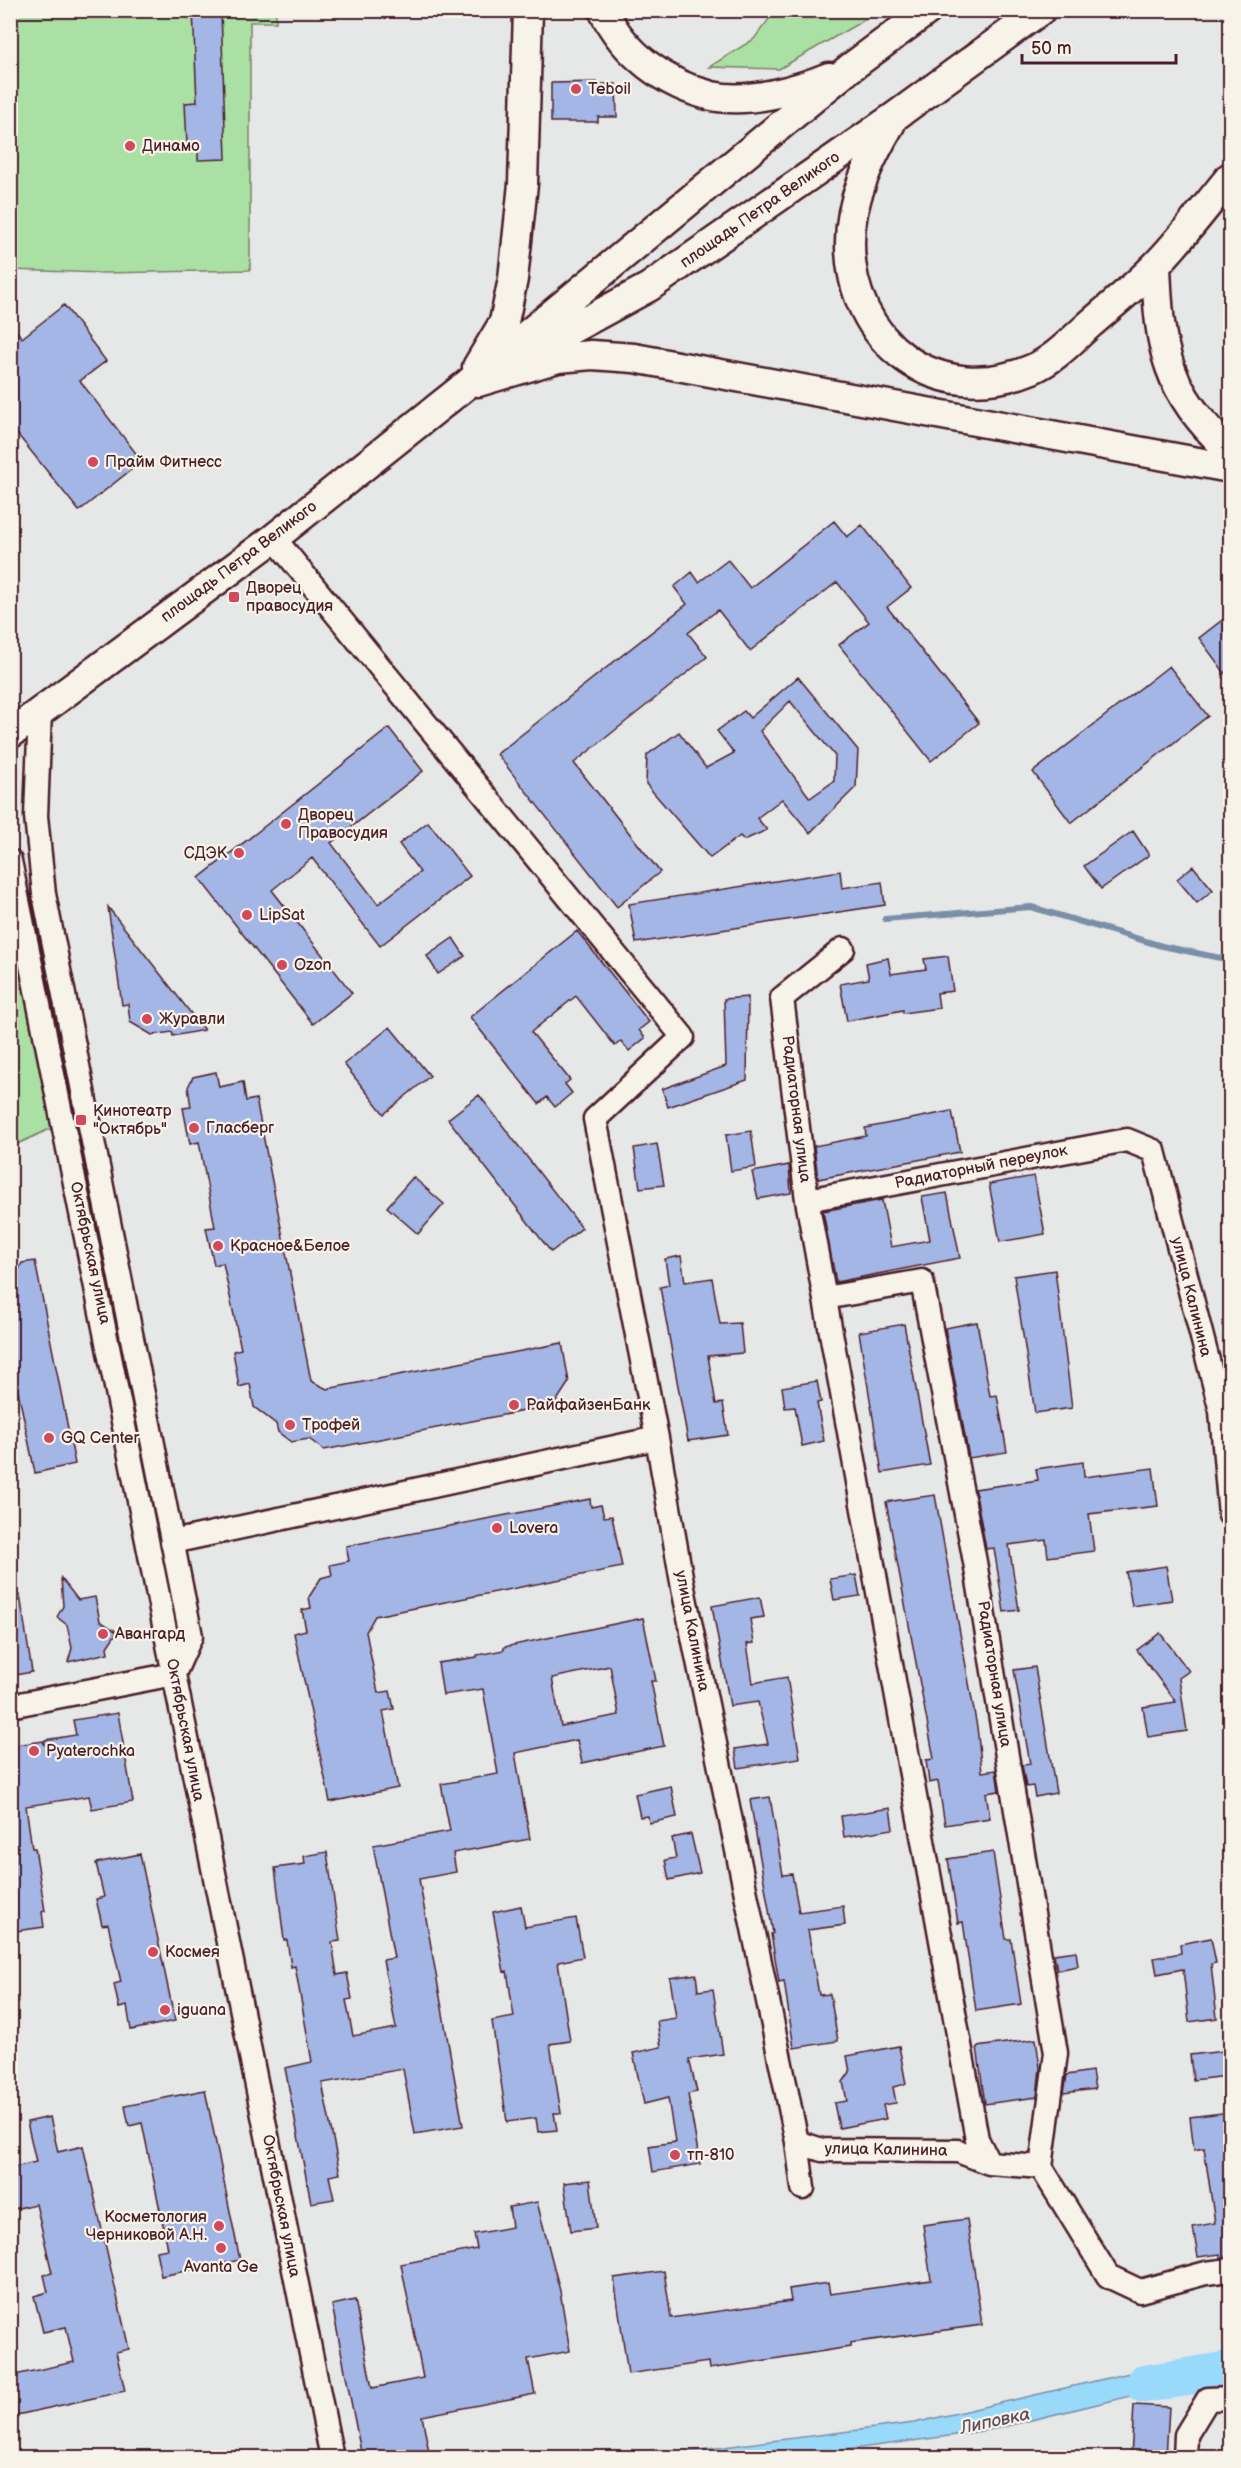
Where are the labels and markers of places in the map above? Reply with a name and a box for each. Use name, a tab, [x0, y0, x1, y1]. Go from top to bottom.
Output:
place label: Teboil	[588, 80, 631, 99]
marker: Teboil	[569, 82, 583, 96]
place label: Динамо	[142, 137, 200, 156]
marker: Динамо	[123, 139, 137, 153]
place label: Прайм Фитнесс	[105, 453, 222, 472]
marker: Прайм Фитнесс	[86, 455, 100, 469]
place label: Дворец правосудия	[246, 579, 333, 616]
marker: Дворец правосудия	[227, 590, 241, 604]
place label: Дворец Правосудия	[298, 806, 388, 843]
marker: Дворец Правосудия	[279, 817, 293, 831]
place label: СДЭК	[184, 844, 228, 863]
marker: СДЭК	[232, 846, 246, 860]
place label: LipSat	[259, 906, 305, 925]
marker: LipSat	[240, 908, 254, 922]
place label: Ozon	[294, 956, 332, 975]
marker: Ozon	[275, 958, 289, 972]
place label: Журавли	[159, 1010, 225, 1029]
marker: Журавли	[140, 1012, 154, 1026]
place label: Кинотеатр "Октябрь"	[93, 1102, 172, 1139]
marker: Кинотеатр "Октябрь"	[74, 1113, 88, 1127]
place label: Гласберг	[206, 1119, 274, 1138]
marker: Гласберг	[187, 1121, 201, 1135]
place label: Красное&Белое	[230, 1237, 350, 1256]
marker: Красное&Белое	[211, 1239, 225, 1253]
place label: РайфайзенБанк	[526, 1396, 651, 1415]
marker: РайфайзенБанк	[507, 1398, 521, 1412]
place label: Трофей	[302, 1416, 360, 1435]
marker: Трофей	[283, 1418, 297, 1432]
place label: GQ Center	[61, 1429, 140, 1448]
marker: GQ Center	[42, 1431, 56, 1445]
place label: Lovera	[509, 1519, 558, 1538]
marker: Lovera	[490, 1521, 504, 1535]
place label: Авангард	[114, 1625, 185, 1644]
marker: Авангард	[96, 1627, 110, 1641]
place label: Pyaterochka	[46, 1742, 135, 1761]
marker: Pyaterochka	[27, 1744, 41, 1758]
place label: Космея	[165, 1943, 220, 1962]
marker: Космея	[146, 1945, 160, 1959]
place label: iguana	[177, 2001, 226, 2020]
marker: iguana	[158, 2003, 172, 2017]
place label: тп-810	[687, 2146, 735, 2165]
marker: тп-810	[668, 2148, 682, 2162]
place label: Косметология Черниковой А.Н.	[86, 2208, 207, 2245]
marker: Косметология Черниковой А.Н.	[212, 2219, 226, 2233]
marker: Avanta Ge	[214, 2241, 228, 2255]
place label: Avanta Ge	[184, 2258, 259, 2277]

